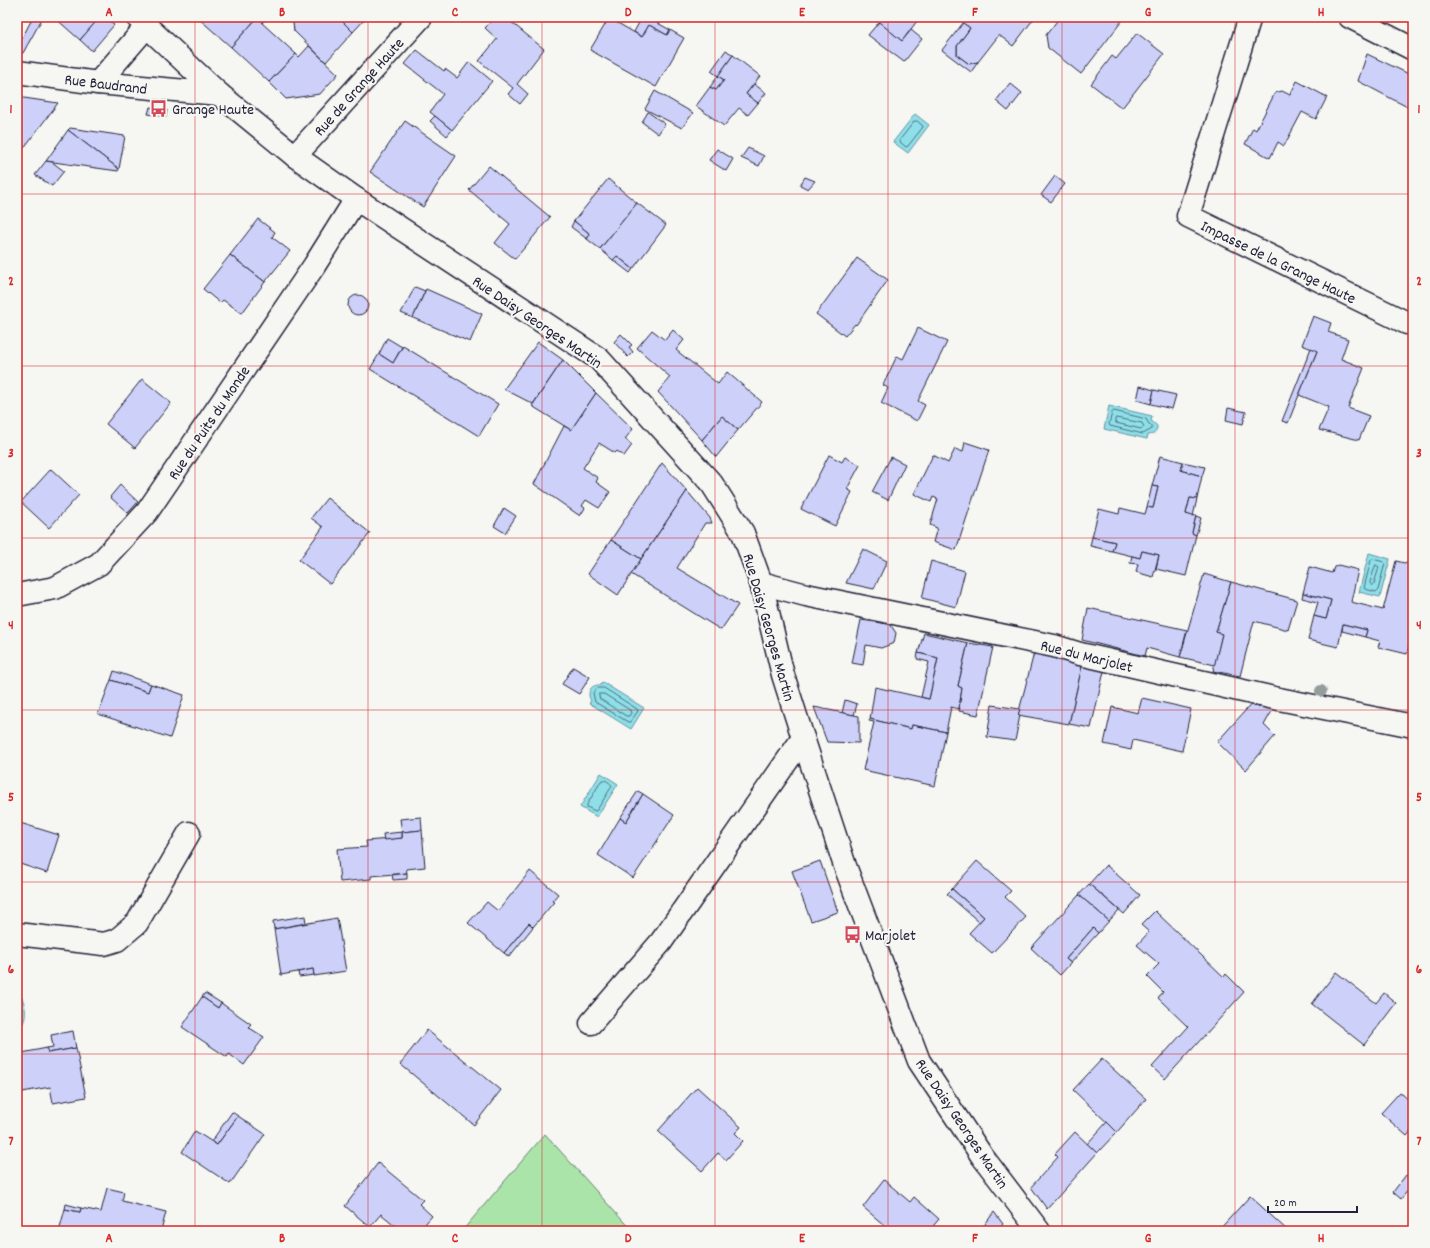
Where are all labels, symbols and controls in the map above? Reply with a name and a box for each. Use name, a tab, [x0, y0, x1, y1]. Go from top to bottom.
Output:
text: A	[105, 4, 113, 23]
text: B	[279, 4, 285, 23]
text: C	[452, 4, 459, 23]
text: D	[625, 4, 632, 23]
text: E	[799, 4, 806, 23]
text: F	[972, 4, 978, 23]
text: G	[1145, 4, 1152, 23]
text: H	[1318, 4, 1325, 23]
street label: Rue de Grange Haute	[309, 33, 410, 142]
street label: Rue Baudrand	[63, 69, 148, 102]
bus stop icon: Grange Haute	[149, 98, 169, 118]
place label: Grange Haute	[172, 99, 254, 122]
text: 1	[10, 101, 13, 120]
text: 1	[1418, 101, 1421, 120]
street label: Impasse de la Grange Haute	[1196, 216, 1360, 311]
street label: Rue Daisy Georges Martin	[467, 271, 606, 375]
text: 2	[8, 273, 14, 292]
text: 2	[1416, 273, 1422, 292]
street label: Rue du Puits du Monde	[163, 362, 257, 485]
text: 3	[8, 445, 14, 464]
text: 3	[1416, 445, 1422, 464]
street label: Rue Daisy Georges Martin	[736, 551, 800, 704]
text: 4	[8, 617, 14, 636]
text: 4	[1416, 617, 1422, 636]
street label: Rue du Marjolet	[1038, 635, 1135, 680]
text: 5	[8, 789, 14, 808]
text: 5	[1416, 789, 1422, 808]
bus stop icon: Marjolet	[842, 924, 862, 944]
place label: Marjolet	[865, 925, 916, 948]
text: 6	[8, 961, 15, 980]
text: 6	[1416, 961, 1423, 980]
street label: Rue Daisy Georges Martin	[909, 1055, 1013, 1194]
text: 7	[9, 1133, 14, 1152]
text: 7	[1417, 1133, 1422, 1152]
scale bar	[1268, 1188, 1357, 1214]
text: 20 m	[1274, 1195, 1297, 1212]
text: A	[105, 1230, 113, 1248]
text: B	[279, 1230, 285, 1248]
text: C	[452, 1230, 459, 1248]
text: D	[625, 1230, 632, 1248]
text: E	[799, 1230, 806, 1248]
text: F	[972, 1230, 978, 1248]
text: G	[1145, 1230, 1152, 1248]
text: H	[1318, 1230, 1325, 1248]

